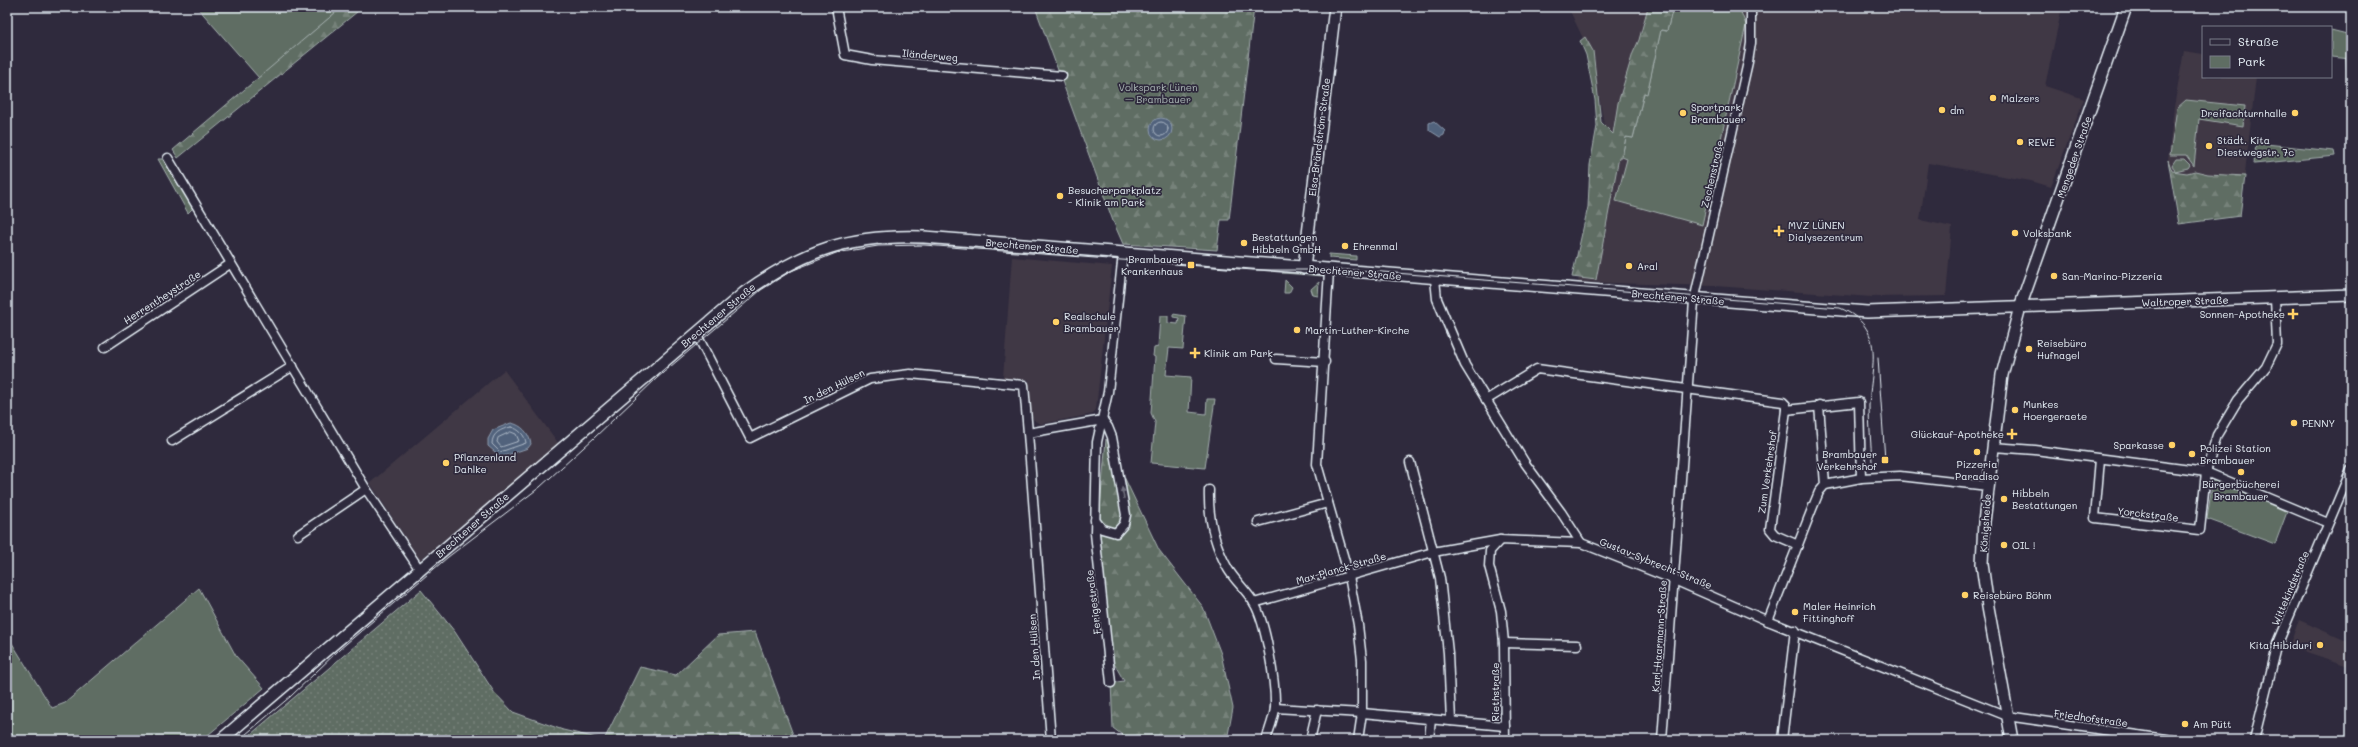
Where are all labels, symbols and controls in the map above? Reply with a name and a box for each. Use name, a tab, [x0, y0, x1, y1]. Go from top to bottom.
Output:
legend	[2202, 26, 2332, 78]
text: Straße	[2238, 33, 2279, 49]
street label: Iländerweg	[902, 46, 959, 64]
text: Park	[2238, 53, 2265, 69]
street label: Elsa-Brändström-Straße	[1305, 77, 1333, 197]
park label: Volkspark Lünen – Brambauer	[1119, 80, 1197, 106]
place label: Malzers	[2001, 91, 2039, 105]
marker: Malzers	[1988, 93, 1998, 103]
place label: Sportpark Brambauer	[1691, 100, 1746, 126]
place label: dm	[1950, 103, 1964, 117]
marker: dm	[1937, 105, 1947, 115]
place label: Dreifachturnhalle	[2201, 106, 2287, 120]
marker: Sportpark Brambauer	[1678, 108, 1688, 118]
marker: Dreifachturnhalle	[2290, 108, 2300, 118]
street label: Mengeder Straße	[2053, 114, 2095, 200]
place label: Städt. Kita Diestwegstr. 7c	[2217, 133, 2294, 159]
place label: REWE	[2028, 135, 2055, 149]
marker: REWE	[2015, 137, 2025, 147]
street label: Zechenstraße	[1697, 139, 1727, 209]
marker: Städt. Kita Diestwegstr. 7c	[2204, 141, 2214, 151]
place label: Besucherparkplatz - Klinik am Park	[1068, 183, 1161, 209]
marker: Besucherparkplatz - Klinik am Park	[1055, 191, 1065, 201]
place label: MVZ LÜNEN Dialysezentrum	[1788, 218, 1863, 244]
marker: MVZ LÜNEN Dialysezentrum	[1773, 225, 1785, 237]
place label: Volksbank	[2023, 226, 2072, 240]
marker: Volksbank	[2010, 228, 2020, 238]
place label: Bestattungen Hibbeln GmbH	[1252, 230, 1321, 256]
street label: Brechtener Straße	[985, 235, 1079, 257]
marker: Bestattungen Hibbeln GmbH	[1239, 238, 1249, 248]
place label: Ehrenmal	[1353, 239, 1398, 253]
marker: Ehrenmal	[1340, 241, 1350, 251]
place label: Brambauer Krankenhaus	[1121, 252, 1183, 278]
place label: Aral	[1637, 259, 1658, 273]
marker: Brambauer Krankenhaus	[1186, 260, 1196, 270]
street label: Brechtener Straße	[1308, 261, 1402, 283]
marker: Aral	[1624, 261, 1634, 271]
street label: Herrentheystraße	[121, 267, 203, 327]
place label: San-Marino-Pizzeria	[2062, 269, 2162, 283]
marker: San-Marino-Pizzeria	[2049, 271, 2059, 281]
street label: Brechtener Straße	[678, 280, 758, 350]
street label: Brechtener Straße	[1631, 286, 1725, 308]
street label: Waltroper Straße	[2141, 292, 2229, 310]
place label: Sonnen-Apotheke	[2200, 307, 2285, 321]
place label: Realschule Brambauer	[1064, 309, 1119, 335]
marker: Sonnen-Apotheke	[2288, 309, 2298, 319]
marker: Realschule Brambauer	[1051, 317, 1061, 327]
place label: Martin-Luther-Kirche	[1305, 323, 1410, 337]
marker: Martin-Luther-Kirche	[1292, 325, 1302, 335]
place label: Reisebüro Hufnagel	[2037, 336, 2087, 362]
marker: Reisebüro Hufnagel	[2024, 344, 2034, 354]
place label: Klinik am Park	[1204, 346, 1273, 360]
marker: Klinik am Park	[1189, 347, 1201, 359]
street label: In den Hülsen	[801, 365, 867, 407]
place label: Munkes Hoergeraete	[2023, 397, 2087, 423]
marker: Munkes Hoergeraete	[2010, 405, 2020, 415]
place label: PENNY	[2302, 416, 2335, 430]
marker: PENNY	[2289, 418, 2299, 428]
place label: Glückauf-Apotheke	[1911, 427, 2004, 441]
street label: Zum Verkehrshof	[1754, 429, 1780, 514]
marker: Glückauf-Apotheke	[2007, 429, 2017, 439]
place label: Sparkasse	[2114, 438, 2164, 452]
marker: Sparkasse	[2167, 440, 2177, 450]
place label: Polizei Station Brambauer	[2200, 441, 2271, 467]
place label: Brambauer Verkehrshof	[1817, 447, 1878, 473]
marker: Pizzeria Paradiso	[1972, 447, 1982, 457]
marker: Polizei Station Brambauer	[2187, 449, 2197, 459]
place label: Pflanzenland Dahlke	[454, 450, 516, 476]
marker: Brambauer Verkehrshof	[1880, 455, 1890, 465]
place label: Pizzeria Paradiso	[1955, 457, 1999, 483]
marker: Pflanzenland Dahlke	[441, 458, 451, 468]
marker: Bürgerbücherei Brambauer	[2236, 467, 2246, 477]
place label: Bürgerbücherei Brambauer	[2202, 477, 2280, 503]
place label: Hibbeln Bestattungen	[2012, 486, 2077, 512]
one-way arrow	[1120, 487, 1126, 499]
street label: Brechtener Straße	[432, 489, 512, 561]
street label: Königsheide	[1976, 493, 1994, 553]
marker: Hibbeln Bestattungen	[1999, 494, 2009, 504]
street label: Yorckstraße	[2117, 503, 2179, 525]
street label: Gustav-Sybrecht-Straße	[1598, 534, 1714, 592]
place label: OIL !	[2012, 538, 2035, 552]
marker: OIL !	[1999, 540, 2009, 550]
street label: Max-Planck-Straße	[1294, 548, 1388, 588]
street label: Wittekindstraße	[2268, 548, 2312, 628]
street label: Ferigestraße	[1082, 569, 1104, 635]
street label: Karl-Haarmann-Straße	[1648, 580, 1670, 692]
place label: Reisebüro Böhm	[1973, 588, 2051, 602]
marker: Reisebüro Böhm	[1960, 590, 1970, 600]
place label: Maler Heinrich Fittinghoff	[1803, 599, 1876, 625]
marker: Maler Heinrich Fittinghoff	[1790, 607, 1800, 617]
street label: In den Hülsen	[1025, 614, 1043, 680]
place label: Kita Hibiduri	[2250, 638, 2312, 652]
marker: Kita Hibiduri	[2315, 640, 2325, 650]
street label: Riethstraße	[1488, 663, 1502, 721]
street label: Friedhofstraße	[2053, 706, 2129, 730]
place label: Am Pütt	[2193, 717, 2231, 731]
marker: Am Pütt	[2180, 719, 2190, 729]

